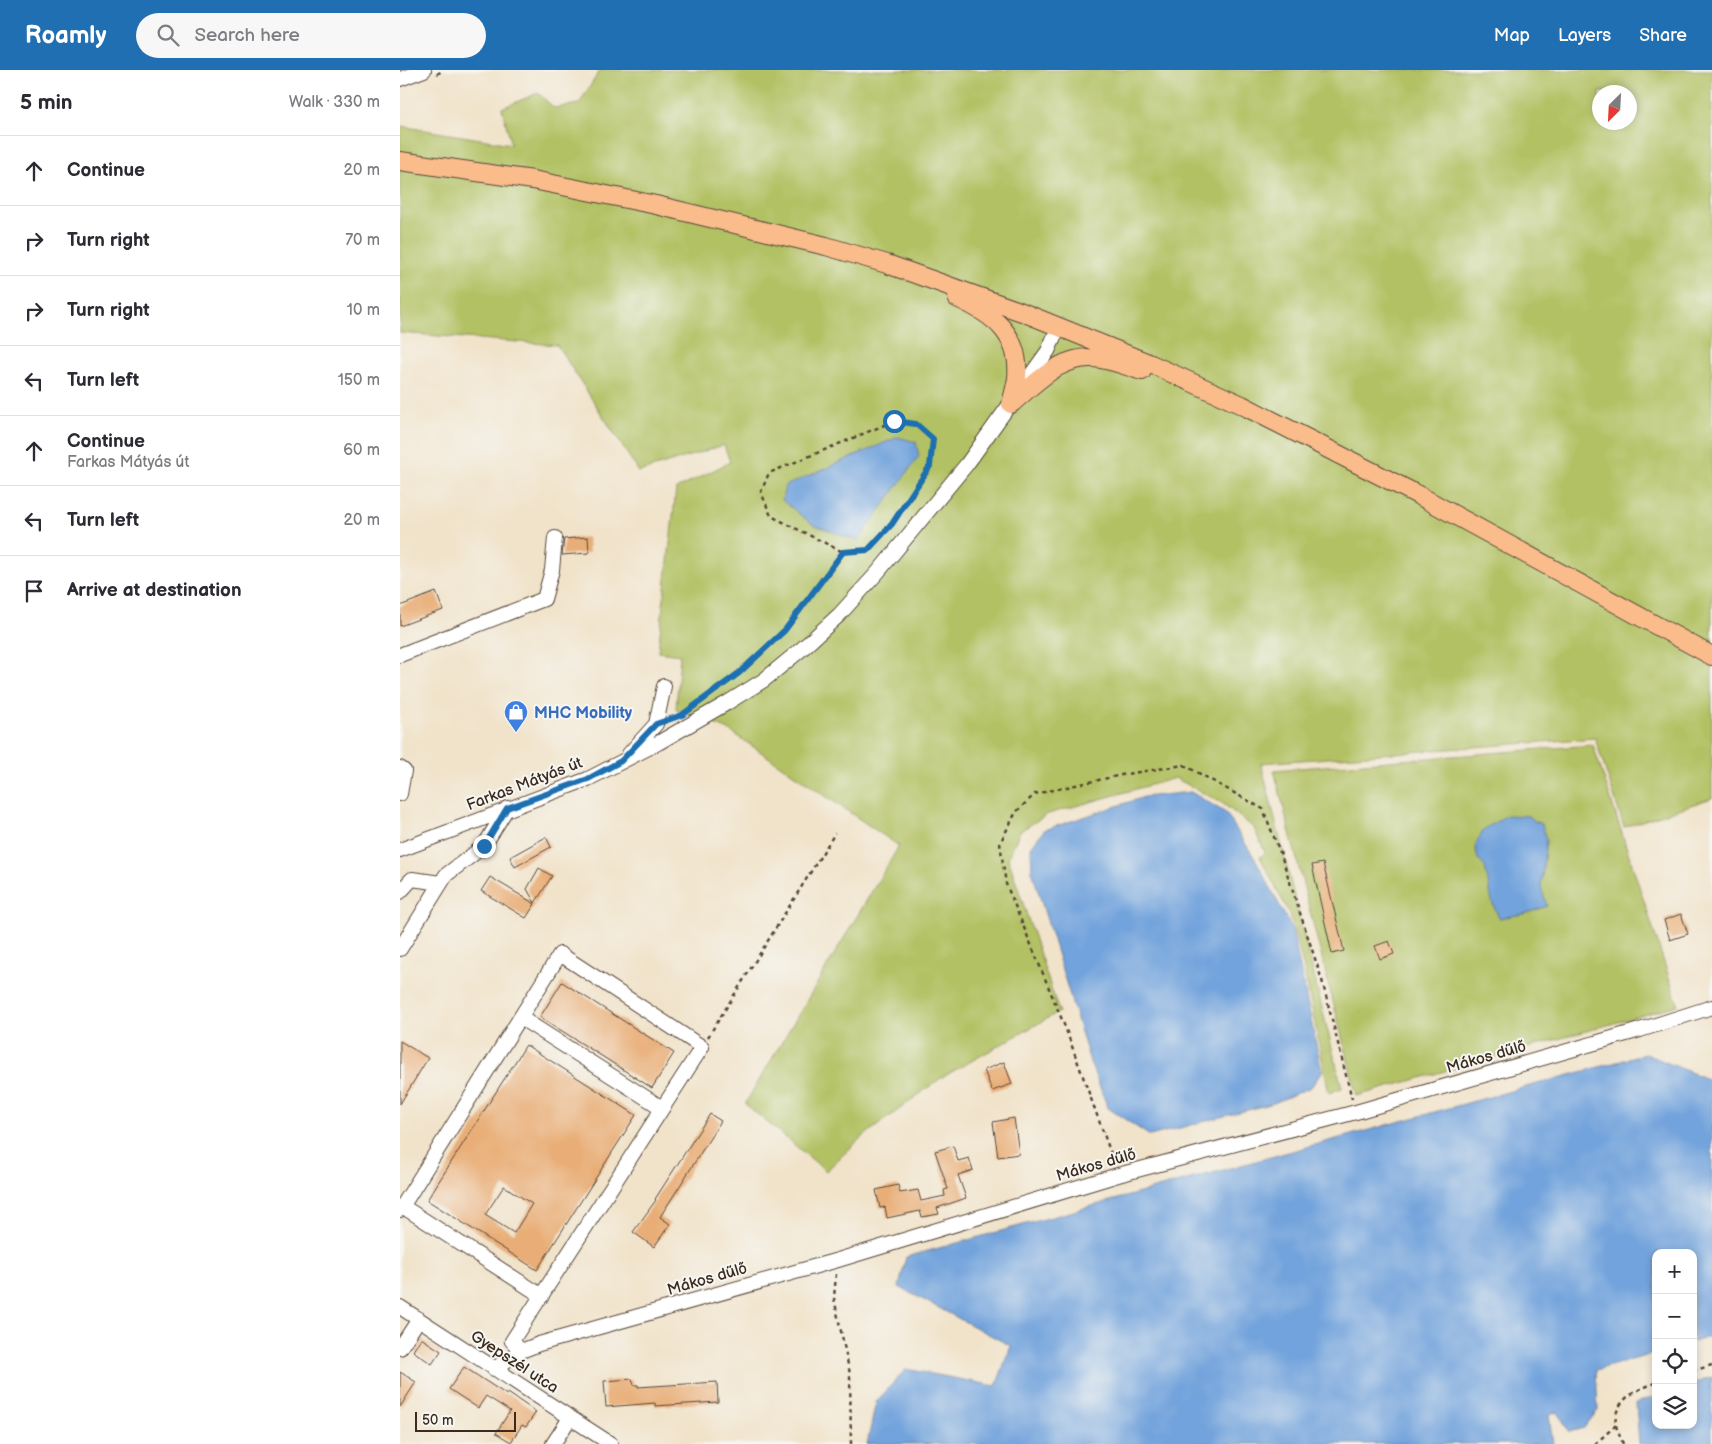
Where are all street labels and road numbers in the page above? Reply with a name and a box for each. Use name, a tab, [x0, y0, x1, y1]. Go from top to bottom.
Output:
street label: Farkas Mátyás út	[464, 754, 585, 815]
street label: Mákos dűlő	[1444, 1037, 1529, 1078]
street label: Mákos dűlő	[1054, 1145, 1139, 1186]
street label: Mákos dűlő	[665, 1259, 750, 1300]
street label: Gyepszél utca	[467, 1327, 562, 1398]

